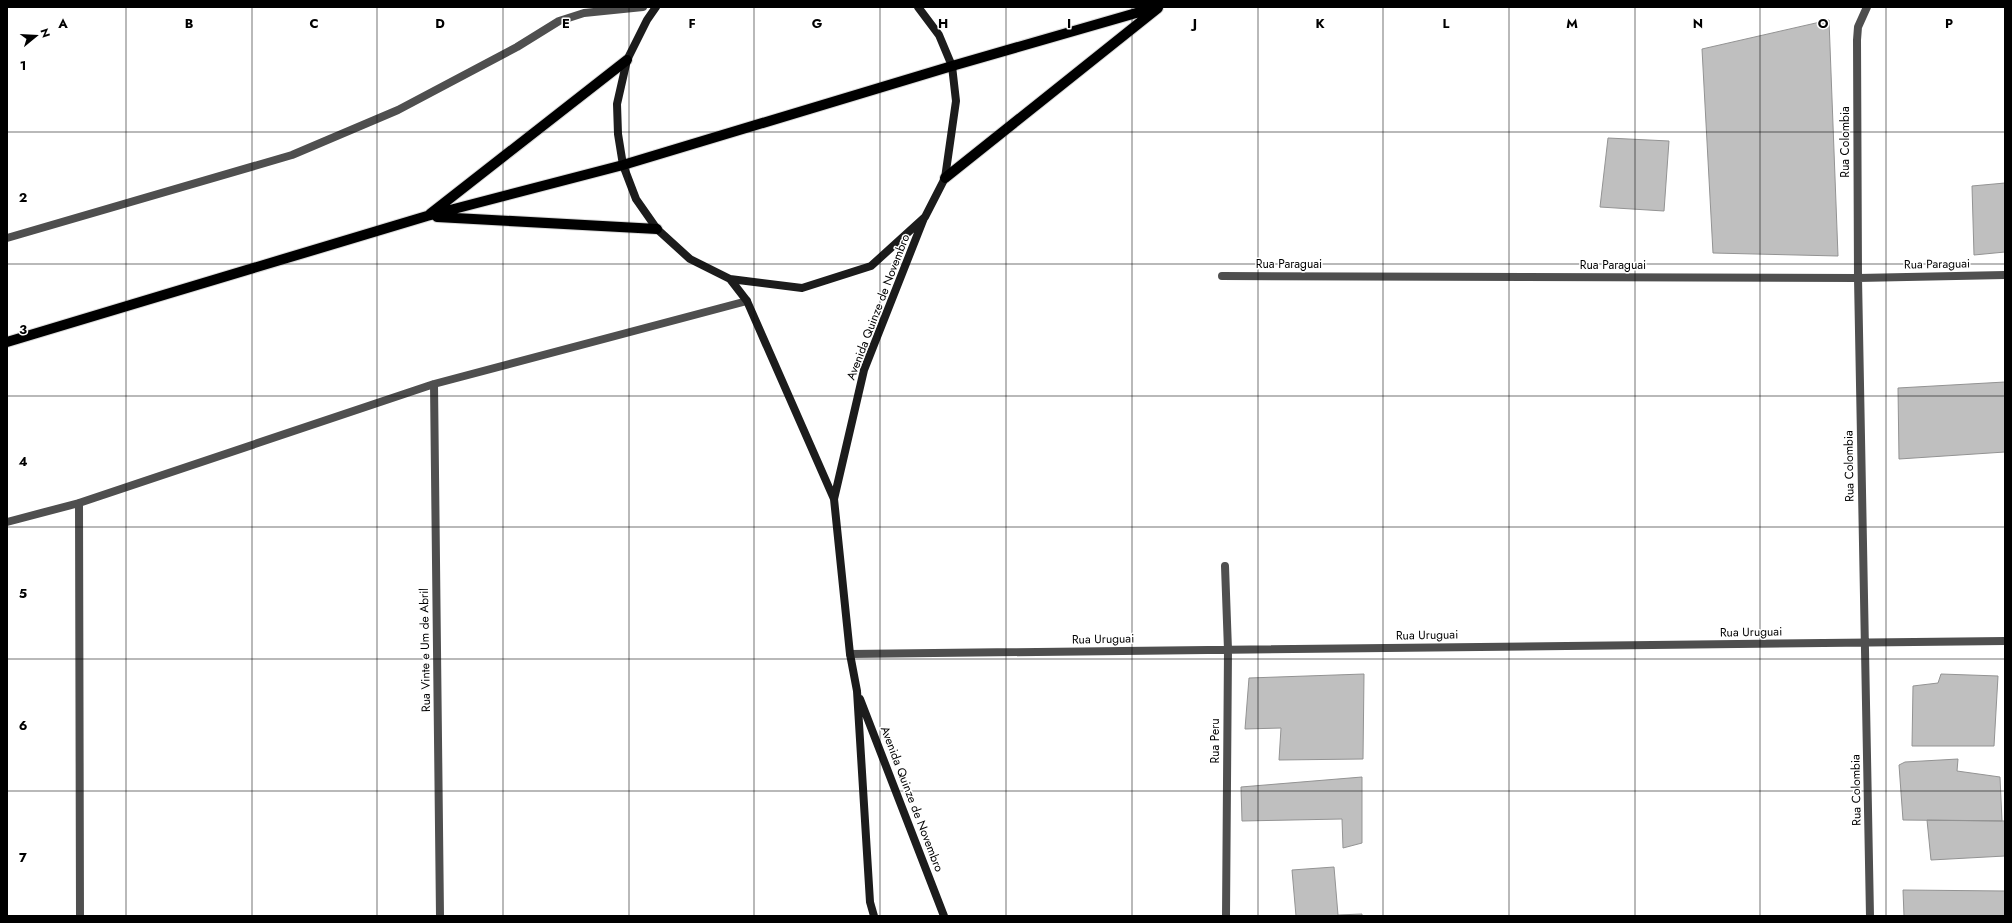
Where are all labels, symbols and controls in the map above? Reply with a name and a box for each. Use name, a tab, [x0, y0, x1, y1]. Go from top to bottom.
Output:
text: A	[57, 14, 68, 33]
text: B	[185, 14, 194, 33]
text: C	[309, 14, 319, 33]
text: D	[435, 14, 445, 33]
text: E	[562, 14, 570, 33]
text: F	[688, 14, 696, 33]
text: G	[812, 14, 823, 33]
text: H	[938, 14, 948, 33]
text: I	[1067, 14, 1071, 33]
text: J	[1190, 14, 1197, 33]
text: K	[1315, 14, 1325, 33]
text: L	[1443, 14, 1450, 33]
text: M	[1566, 14, 1578, 33]
text: N	[1693, 14, 1703, 33]
text: O	[1818, 14, 1829, 33]
text: P	[1945, 14, 1953, 33]
north arrow	[16, 16, 56, 56]
text: N	[37, 26, 54, 40]
text: 1	[20, 56, 26, 75]
street label: Rua Colombia	[1836, 106, 1854, 178]
text: 2	[19, 188, 27, 207]
street label: Avenida Quinze de Novembro	[842, 231, 914, 382]
street label: Rua Paraguai	[1904, 254, 1970, 274]
street label: Rua Paraguai	[1256, 255, 1322, 273]
street label: Rua Paraguai	[1580, 256, 1646, 274]
text: 3	[19, 320, 27, 339]
street label: Rua Colombia	[1839, 430, 1859, 502]
text: 4	[18, 452, 28, 471]
text: 5	[19, 584, 27, 603]
street label: Rua Vinte e Um de Abril	[415, 588, 435, 712]
street label: Rua Uruguai	[1720, 622, 1782, 642]
street label: Rua Uruguai	[1396, 625, 1458, 645]
street label: Rua Uruguai	[1072, 629, 1134, 649]
text: 6	[19, 716, 28, 735]
street label: Rua Peru	[1206, 718, 1224, 764]
street label: Avenida Quinze de Novembro	[876, 724, 948, 875]
street label: Rua Colombia	[1846, 754, 1866, 826]
text: 7	[19, 848, 27, 867]

